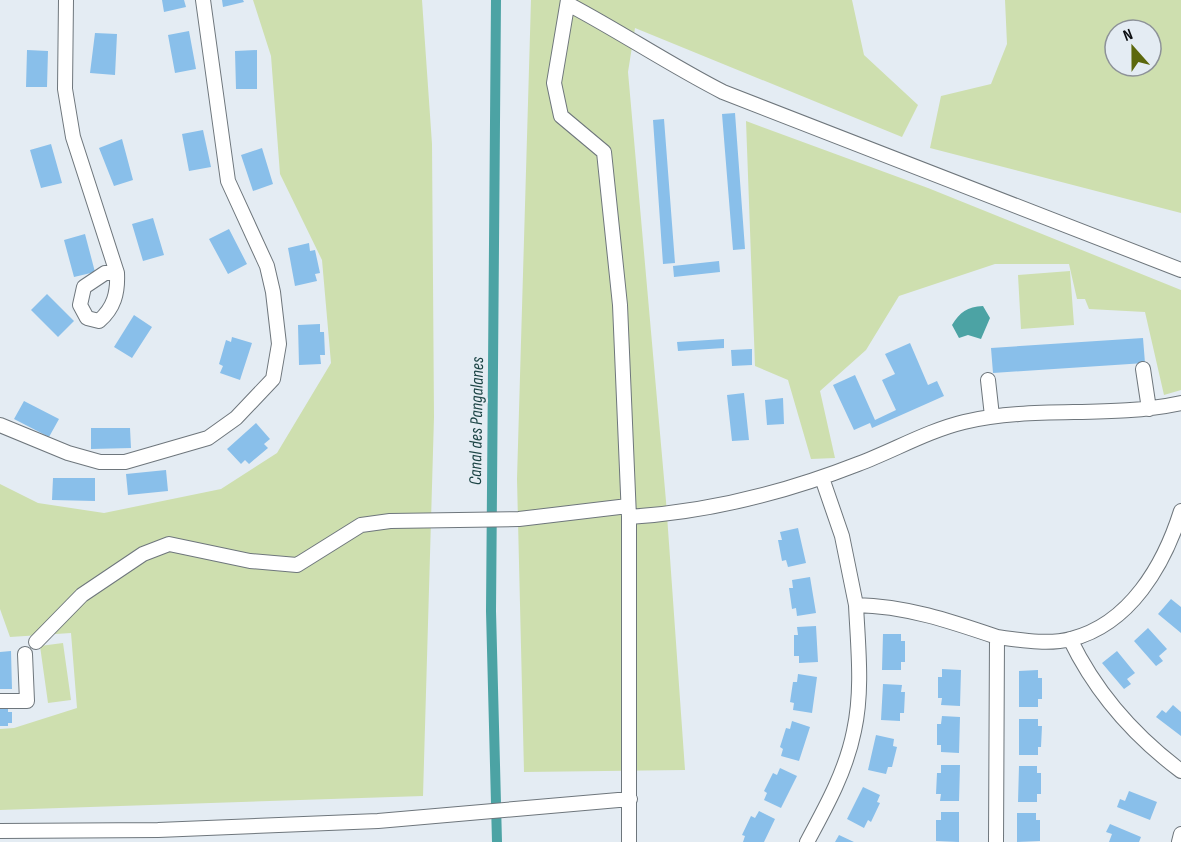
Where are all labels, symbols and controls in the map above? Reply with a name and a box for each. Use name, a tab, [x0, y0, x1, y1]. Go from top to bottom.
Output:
north arrow	[1103, 18, 1163, 78]
text: N	[1121, 25, 1136, 46]
water label: Canal des Pangalanes	[465, 356, 488, 485]

